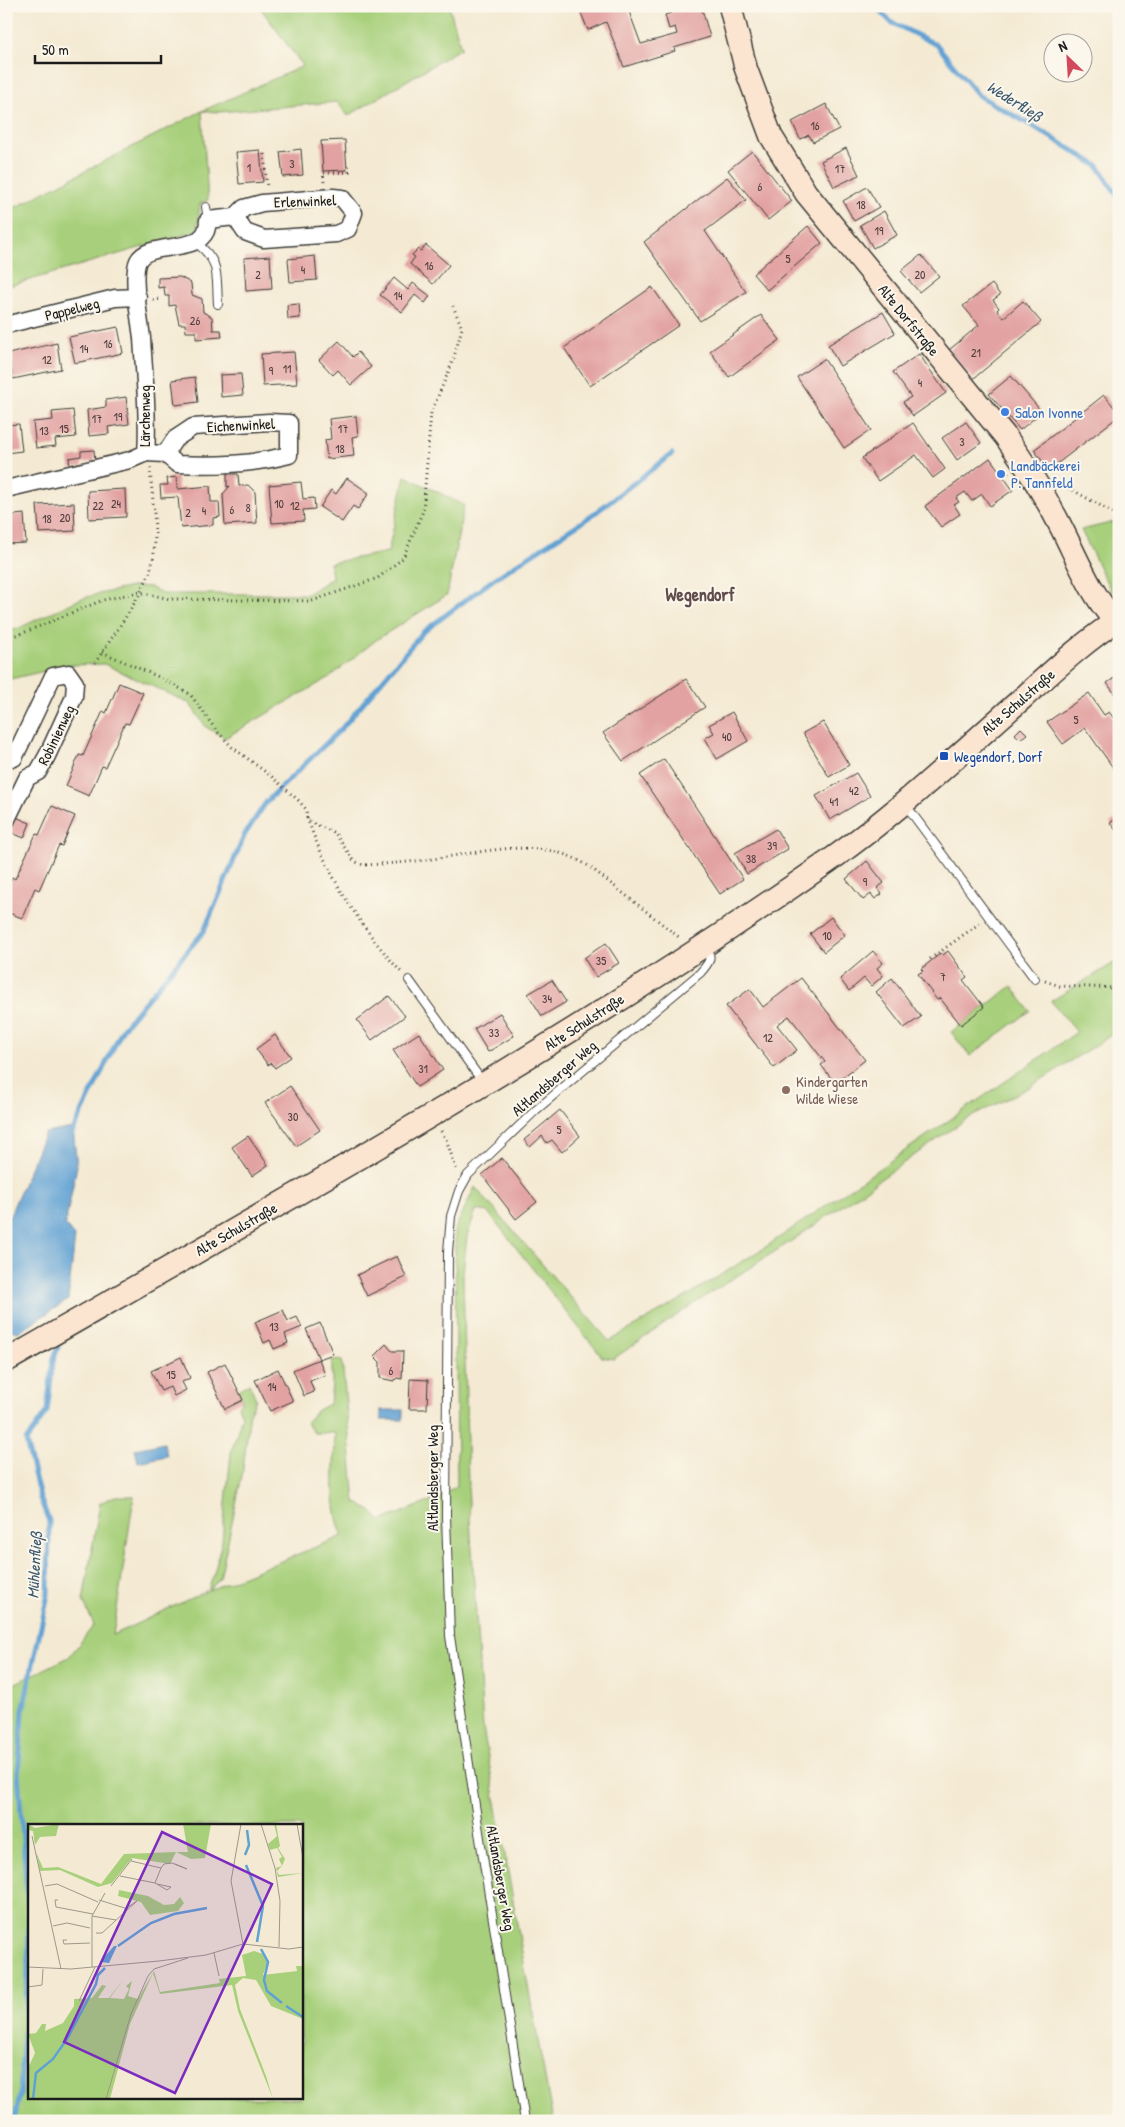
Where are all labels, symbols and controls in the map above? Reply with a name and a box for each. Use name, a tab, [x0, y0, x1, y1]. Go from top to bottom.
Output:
scale bar	[35, 32, 161, 64]
north arrow	[1042, 32, 1092, 82]
text: N	[1055, 35, 1070, 56]
text: 50 m	[42, 39, 69, 60]
water label: Wederfließ	[983, 75, 1047, 127]
house number: 16	[810, 117, 820, 134]
house number: 3	[289, 155, 295, 172]
house number: 1	[247, 159, 251, 176]
house number: 17	[835, 160, 845, 177]
house number: 6	[758, 178, 763, 195]
street label: Erlenwinkel	[273, 189, 337, 213]
house number: 18	[856, 196, 866, 213]
house number: 19	[875, 222, 884, 239]
house number: 5	[785, 250, 791, 267]
house number: 16	[424, 257, 434, 274]
house number: 4	[301, 261, 306, 278]
house number: 2	[255, 266, 261, 283]
house number: 20	[915, 266, 926, 283]
street label: Alte Dorfstraße	[874, 280, 944, 360]
house number: 14	[394, 287, 403, 304]
street label: Pappelweg	[43, 292, 102, 326]
house number: 26	[190, 312, 200, 329]
house number: 16	[103, 335, 113, 352]
house number: 14	[80, 340, 89, 357]
house number: 21	[971, 344, 981, 361]
house number: 12	[42, 351, 52, 368]
house number: 11	[283, 360, 291, 377]
house number: 9	[269, 362, 274, 379]
house number: 4	[918, 374, 923, 391]
street label: Lärchenweg	[134, 385, 155, 447]
place label: Salon Ivonne	[1015, 402, 1083, 423]
marker: Salon Ivonne	[999, 406, 1011, 418]
house number: 19	[114, 408, 123, 425]
house number: 17	[92, 410, 102, 427]
street label: Eichenwinkel	[206, 413, 276, 437]
house number: 15	[59, 420, 69, 437]
house number: 17	[338, 420, 348, 437]
house number: 13	[39, 422, 49, 439]
house number: 3	[959, 433, 965, 450]
house number: 18	[335, 440, 345, 457]
place label: Landbäckerei P. Tannfeld	[1011, 455, 1080, 493]
marker: Landbäckerei P. Tannfeld	[995, 468, 1007, 480]
house number: 24	[111, 495, 122, 512]
house number: 10	[274, 495, 284, 512]
house number: 22	[92, 497, 104, 514]
house number: 12	[290, 497, 300, 514]
house number: 8	[245, 499, 251, 516]
house number: 6	[230, 501, 235, 518]
house number: 4	[202, 502, 207, 519]
house number: 2	[185, 504, 191, 521]
house number: 20	[60, 509, 71, 526]
house number: 18	[42, 510, 52, 527]
district label: Wegendorf	[665, 582, 735, 608]
street label: Alte Schulstraße	[977, 664, 1059, 740]
street label: Robinienweg	[32, 701, 80, 769]
house number: 5	[1073, 711, 1079, 728]
house number: 40	[722, 728, 732, 745]
place label: Wegendorf, Dorf	[954, 746, 1043, 767]
marker: Wegendorf, Dorf	[938, 750, 950, 762]
house number: 42	[849, 782, 859, 799]
house number: 41	[830, 793, 838, 810]
house number: 39	[767, 837, 777, 854]
house number: 38	[746, 850, 756, 867]
house number: 9	[863, 873, 868, 890]
house number: 10	[822, 927, 832, 944]
house number: 35	[596, 952, 606, 969]
house number: 7	[940, 968, 946, 985]
street label: Alte Schulstraße	[540, 988, 628, 1056]
house number: 34	[542, 990, 552, 1007]
house number: 33	[489, 1024, 499, 1041]
house number: 12	[763, 1029, 773, 1046]
street label: Altlandsberger Weg	[507, 1035, 601, 1121]
house number: 31	[418, 1060, 428, 1077]
place label: Kindergarten Wilde Wiese	[796, 1071, 868, 1109]
marker: Kindergarten Wilde Wiese	[780, 1084, 792, 1096]
house number: 30	[288, 1108, 298, 1125]
house number: 5	[556, 1121, 562, 1138]
street label: Alte Schulstraße	[191, 1197, 281, 1261]
house number: 13	[269, 1318, 279, 1335]
house number: 6	[389, 1362, 394, 1379]
house number: 15	[166, 1366, 176, 1383]
house number: 14	[268, 1378, 277, 1395]
street label: Altlandsberger Weg	[422, 1424, 443, 1531]
water label: Mühlenfließ	[21, 1530, 47, 1599]
inset map	[28, 1824, 302, 2100]
street label: Altlandsberger Weg	[481, 1824, 521, 1933]

